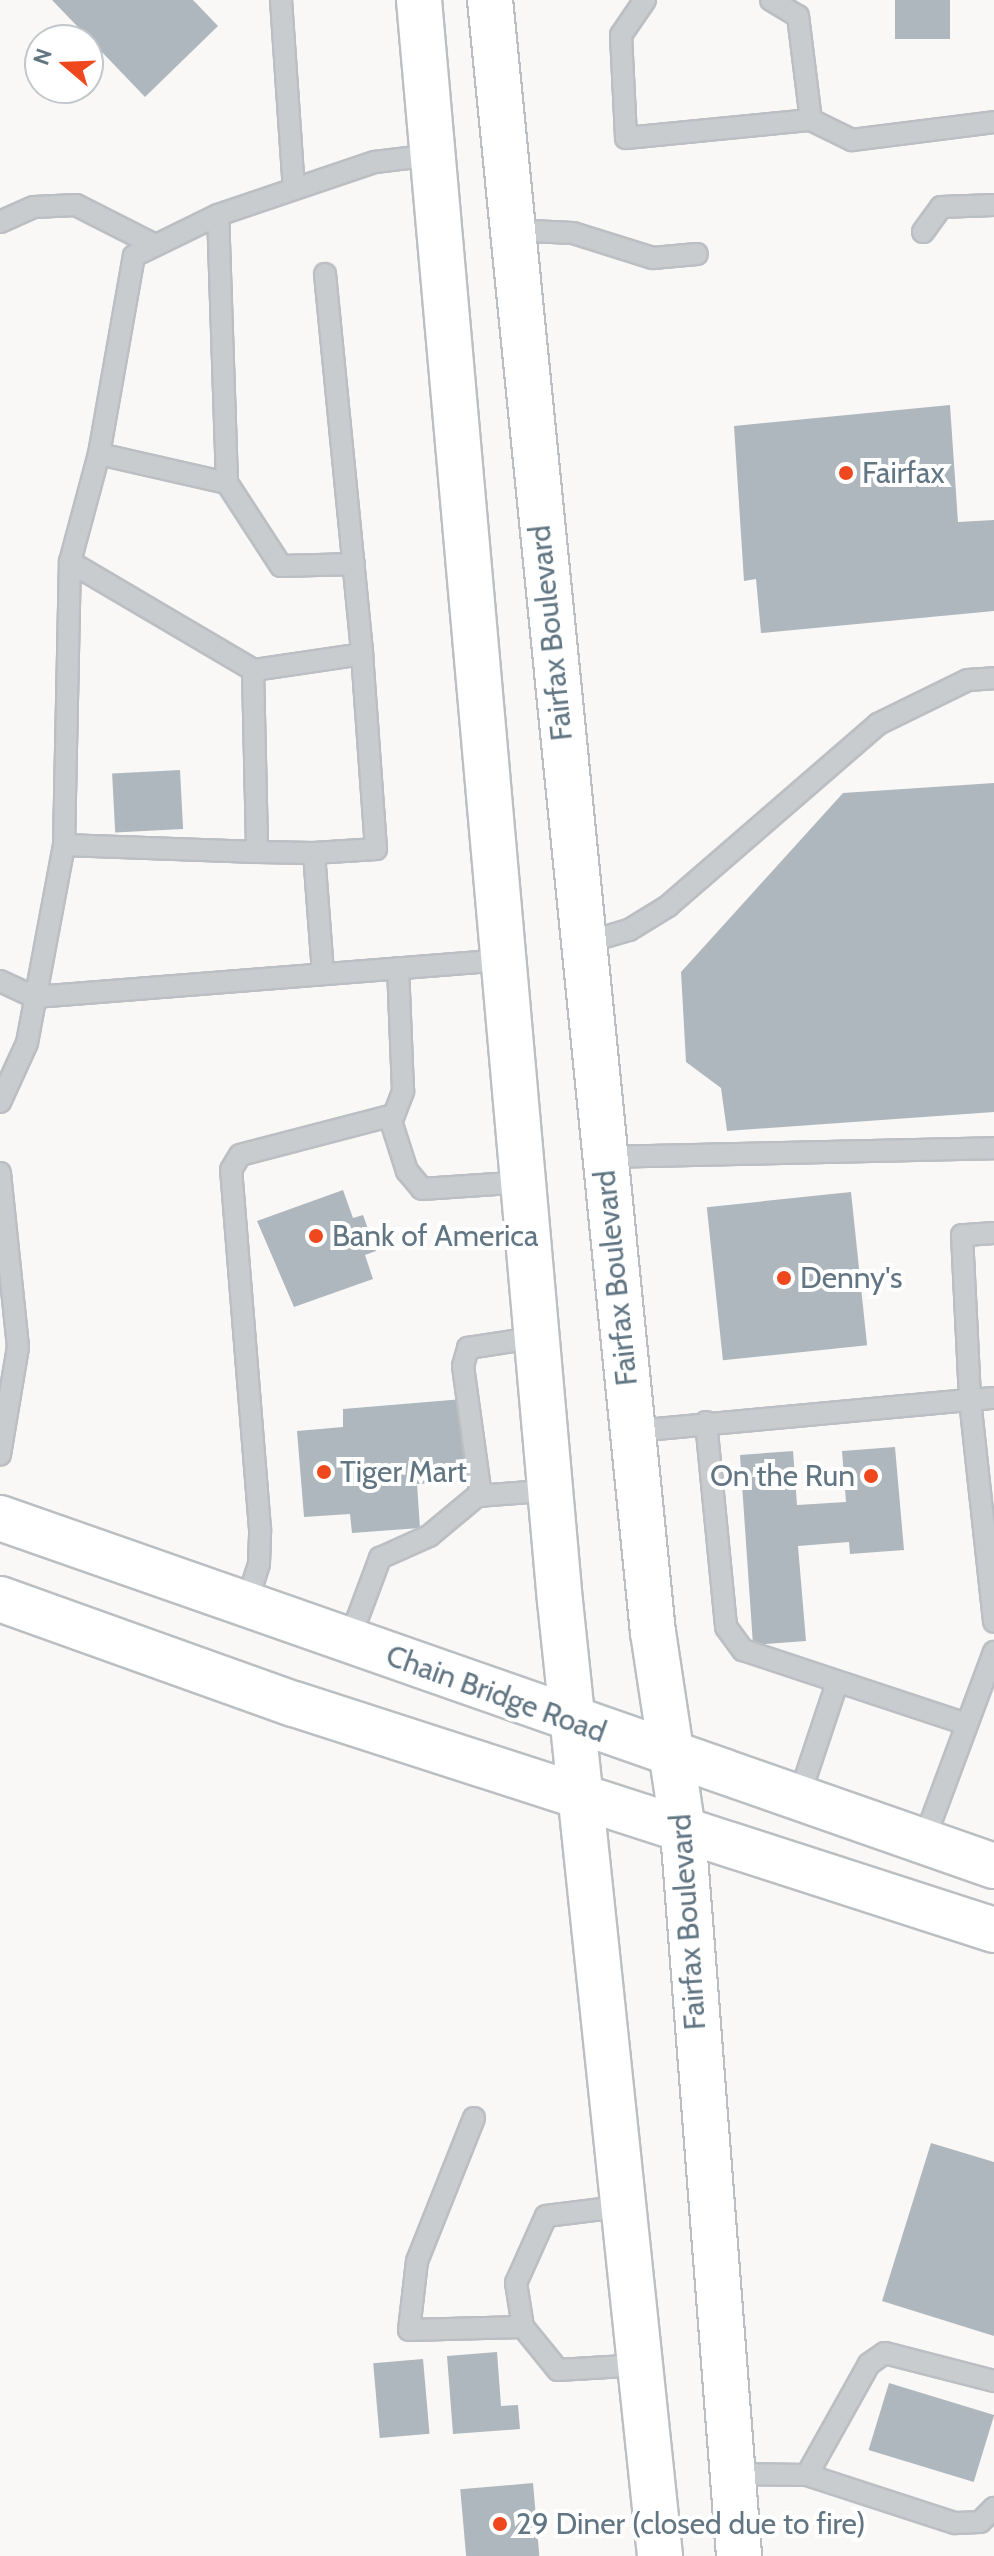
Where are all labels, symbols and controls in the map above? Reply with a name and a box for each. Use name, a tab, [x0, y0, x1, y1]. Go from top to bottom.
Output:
north arrow	[24, 24, 104, 104]
text: N	[27, 45, 58, 68]
place label: Fairfax	[862, 455, 945, 491]
marker: Fairfax	[837, 464, 855, 482]
street label: Fairfax Boulevard	[522, 524, 580, 742]
street label: Fairfax Boulevard	[587, 1169, 645, 1387]
place label: Bank of America	[332, 1218, 538, 1254]
marker: Bank of America	[307, 1227, 325, 1245]
place label: Denny's	[800, 1260, 902, 1296]
marker: Denny's	[775, 1269, 793, 1287]
place label: Tiger Mart	[340, 1454, 467, 1490]
place label: On the Run	[710, 1458, 855, 1494]
marker: Tiger Mart	[315, 1463, 333, 1481]
marker: On the Run	[862, 1467, 880, 1485]
street label: Chain Bridge Road	[381, 1638, 611, 1750]
street label: Fairfax Boulevard	[662, 1813, 714, 2031]
place label: 29 Diner (closed due to fire)	[516, 2506, 866, 2542]
marker: 29 Diner (closed due to fire)	[491, 2515, 509, 2533]

